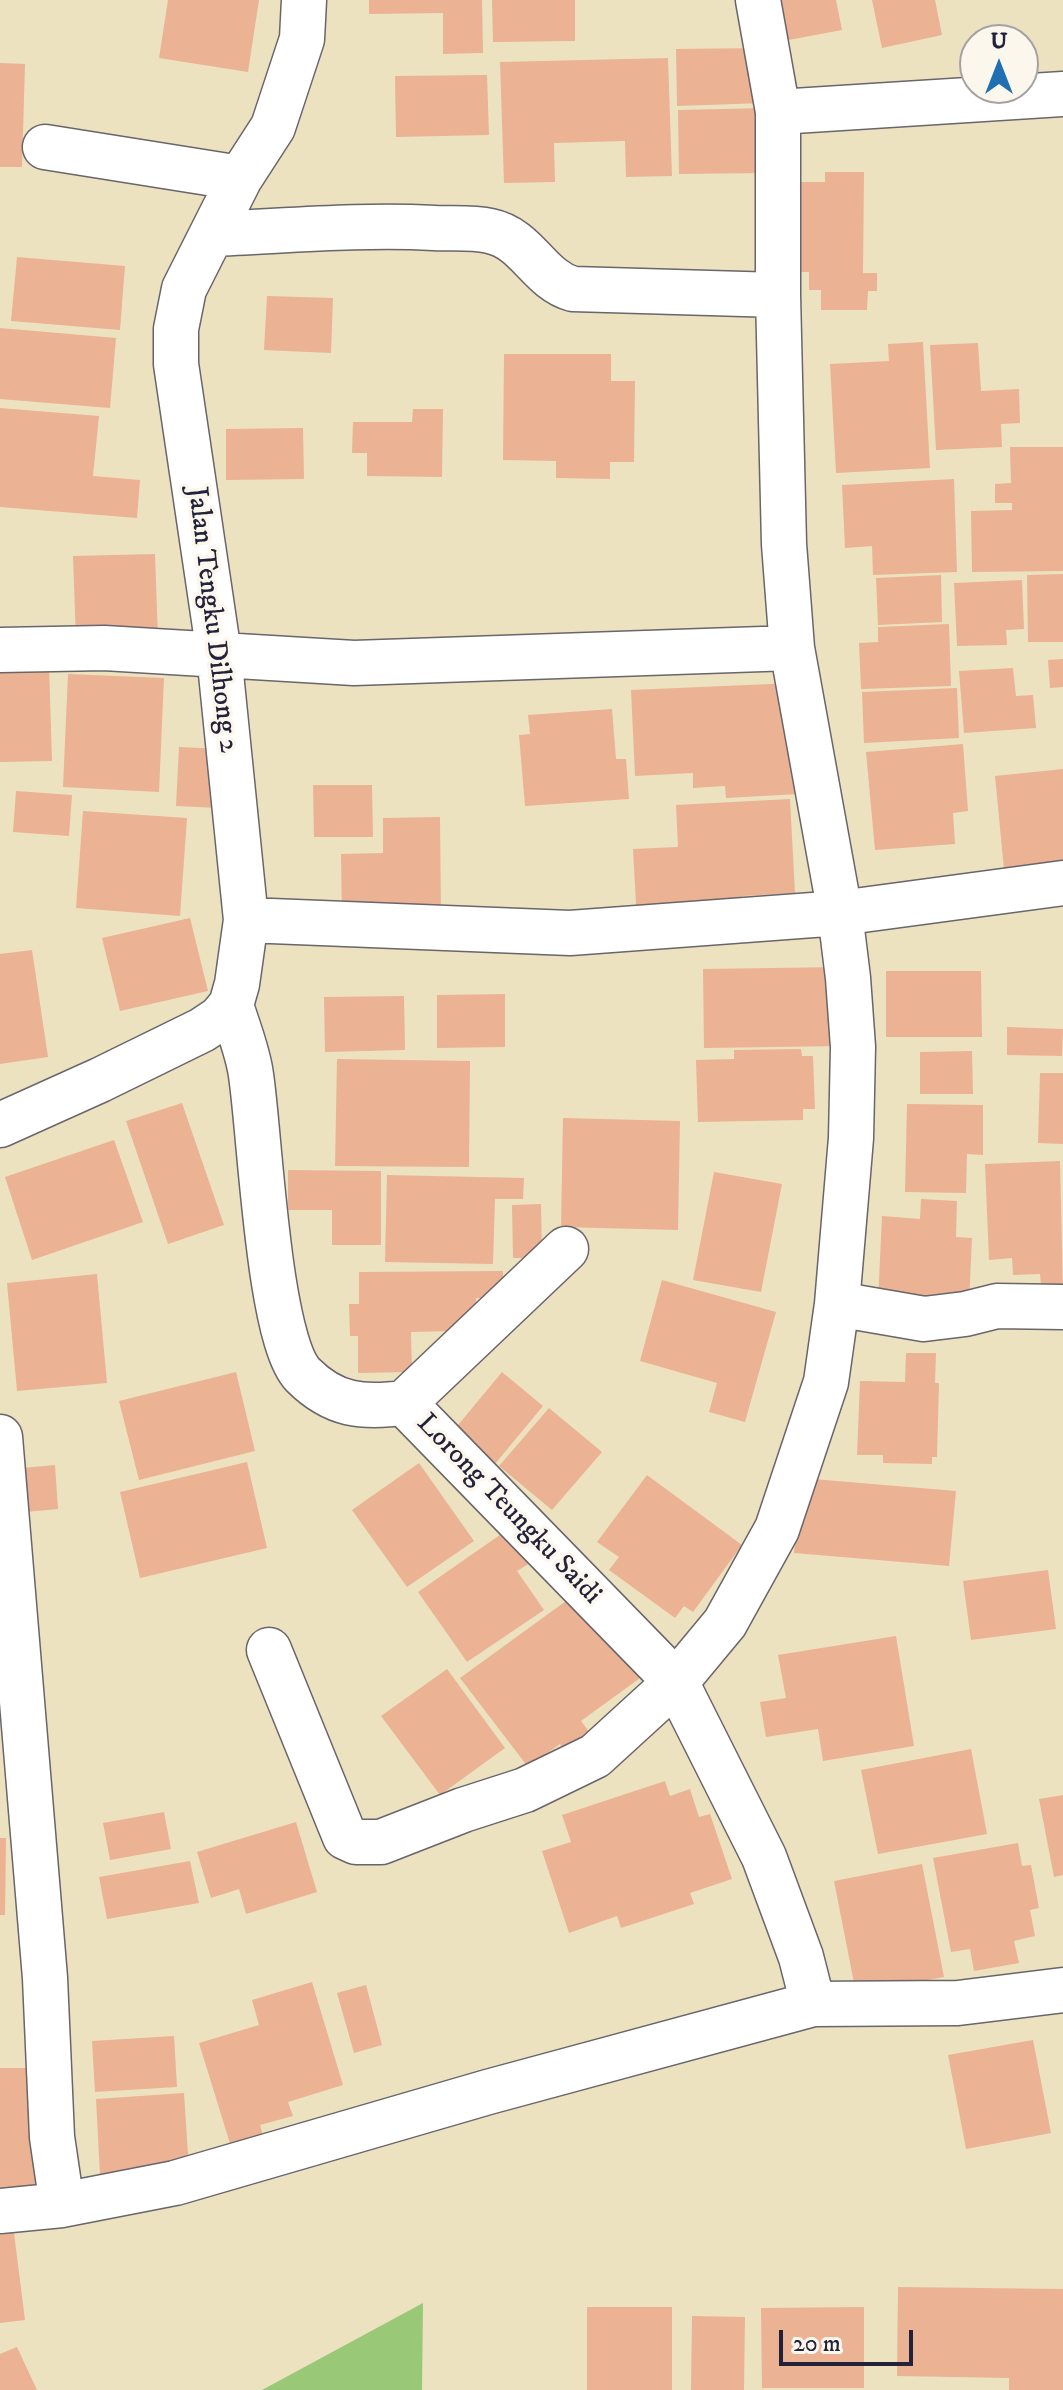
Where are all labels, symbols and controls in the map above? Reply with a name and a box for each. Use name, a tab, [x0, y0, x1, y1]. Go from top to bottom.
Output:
north arrow	[959, 24, 1039, 104]
text: U	[990, 28, 1008, 55]
street label: Jalan Tengku Dilhong 2	[178, 485, 244, 755]
street label: Lorong Teungku Saidi	[408, 1408, 608, 1612]
scale bar	[783, 2314, 917, 2364]
text: 20 m	[793, 2329, 841, 2359]

